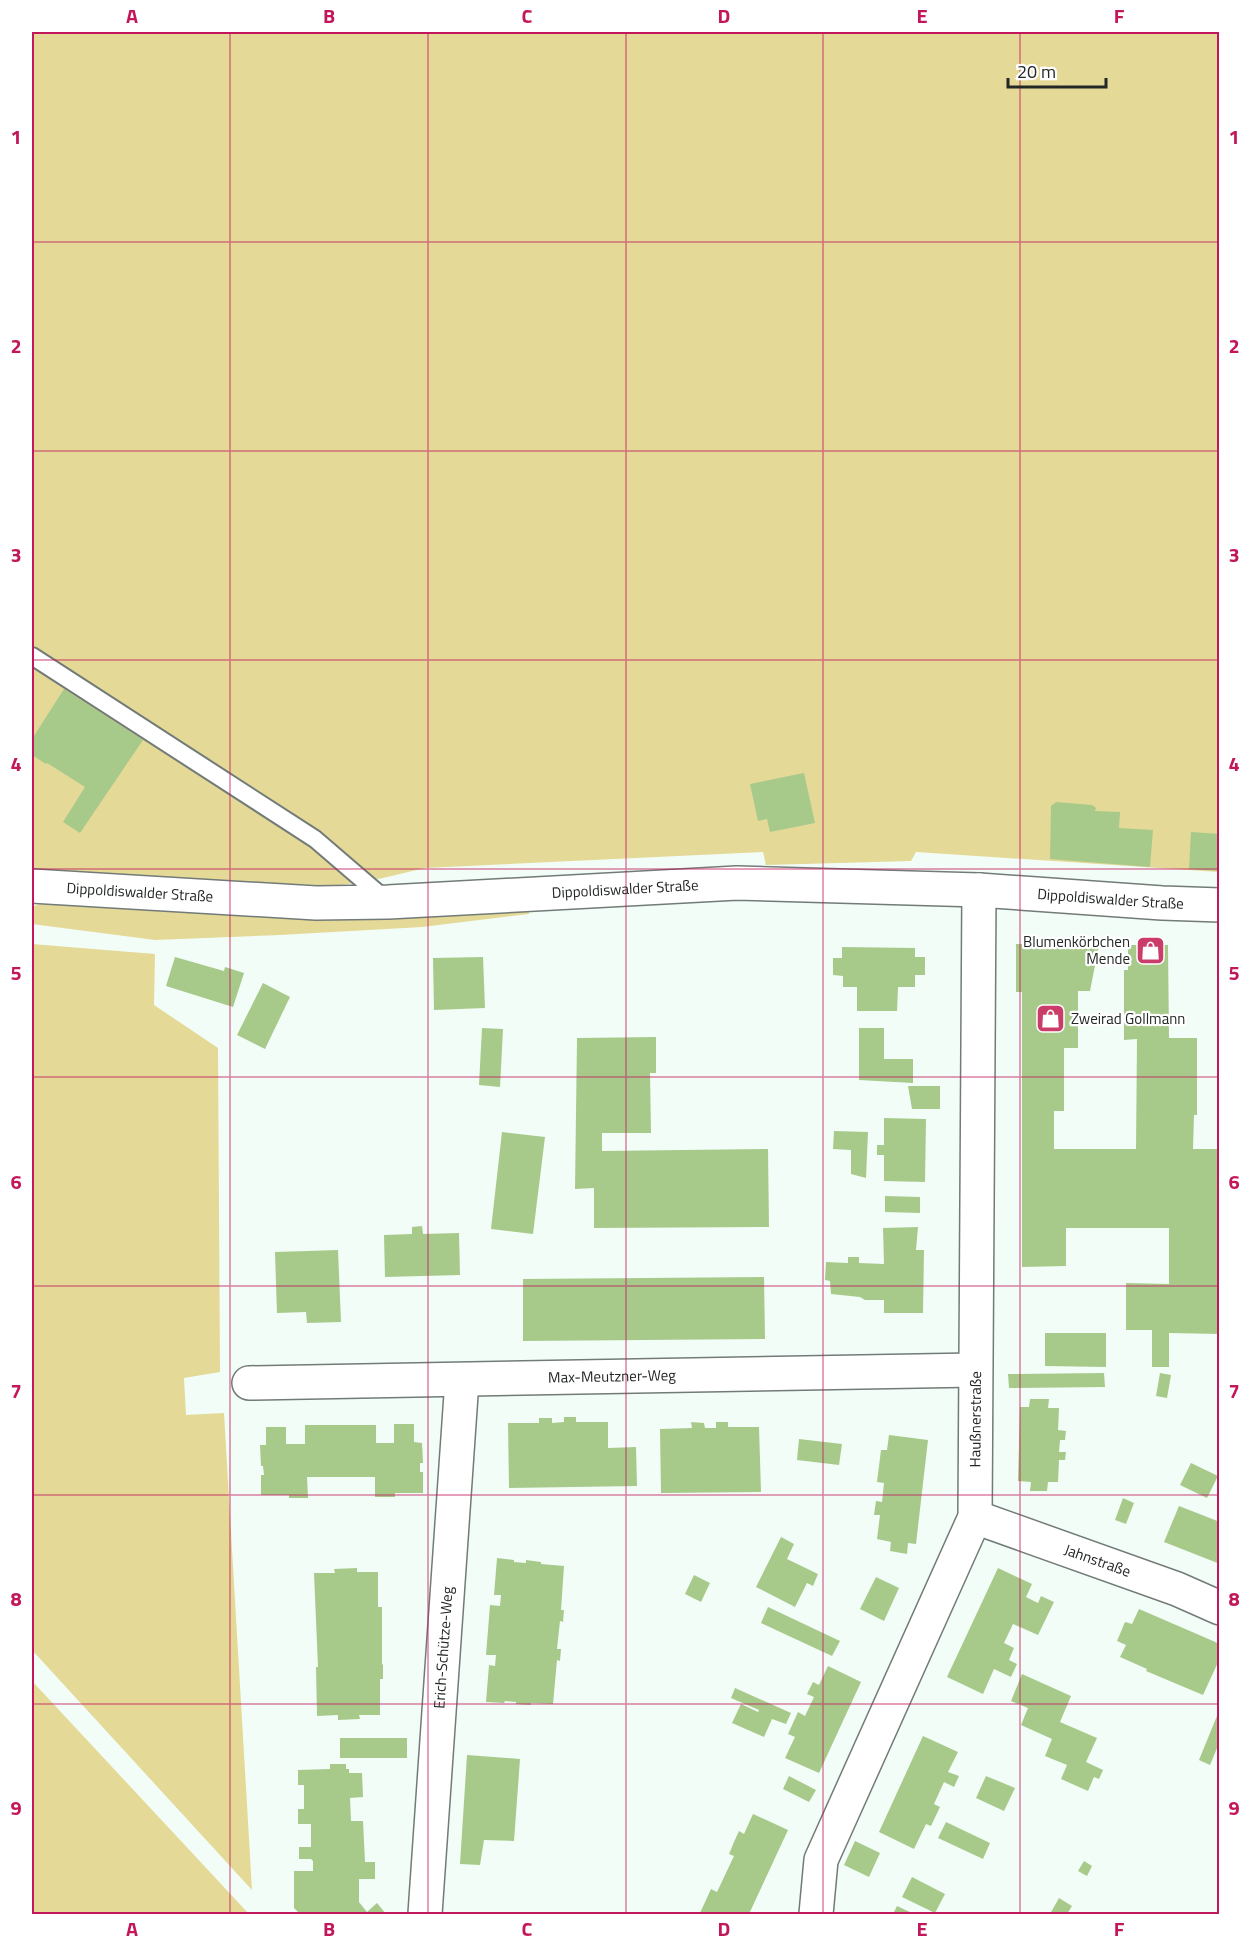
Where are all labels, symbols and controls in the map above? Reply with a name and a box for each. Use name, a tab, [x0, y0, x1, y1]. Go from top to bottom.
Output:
text: A	[126, 0, 138, 31]
text: B	[323, 0, 335, 31]
text: C	[522, 0, 533, 31]
text: D	[718, 0, 730, 31]
text: E	[916, 0, 928, 31]
text: F	[1114, 0, 1125, 31]
scale bar	[1008, 51, 1106, 89]
text: 20 m	[1017, 58, 1056, 85]
text: 1	[10, 121, 22, 152]
text: 1	[1228, 121, 1240, 152]
text: 2	[10, 330, 22, 361]
text: 2	[1228, 330, 1240, 361]
text: 3	[10, 539, 22, 570]
text: 3	[1228, 539, 1240, 570]
text: 4	[10, 748, 22, 779]
text: 4	[1228, 748, 1240, 779]
street label: Dippoldiswalder Straße	[551, 873, 699, 904]
street label: Dippoldiswalder Straße	[66, 876, 214, 908]
street label: Dippoldiswalder Straße	[1036, 882, 1184, 915]
place label: Blumenkörbchen Mende	[1023, 930, 1130, 970]
shop icon: Blumenkörbchen Mende	[1135, 935, 1167, 967]
text: 5	[10, 957, 22, 988]
text: 5	[1228, 957, 1240, 988]
shop icon: Zweirad Gollmann	[1034, 1003, 1066, 1035]
place label: Zweirad Gollmann	[1071, 1007, 1185, 1030]
text: 6	[10, 1166, 22, 1197]
text: 6	[1228, 1166, 1240, 1197]
street label: Max-Meutzner-Weg	[548, 1363, 676, 1389]
street label: Haußnerstraße	[963, 1371, 987, 1467]
text: 7	[10, 1375, 22, 1406]
text: 7	[1228, 1375, 1240, 1406]
street label: Jahnstraße	[1061, 1538, 1134, 1583]
text: 8	[10, 1583, 22, 1614]
text: 8	[1228, 1583, 1240, 1614]
street label: Erich-Schütze-Weg	[427, 1585, 459, 1710]
text: 9	[10, 1792, 22, 1823]
text: 9	[1228, 1792, 1240, 1823]
text: A	[126, 1913, 138, 1944]
text: B	[323, 1913, 335, 1944]
text: C	[522, 1913, 533, 1944]
text: D	[718, 1913, 730, 1944]
text: E	[916, 1913, 928, 1944]
text: F	[1114, 1913, 1125, 1944]

